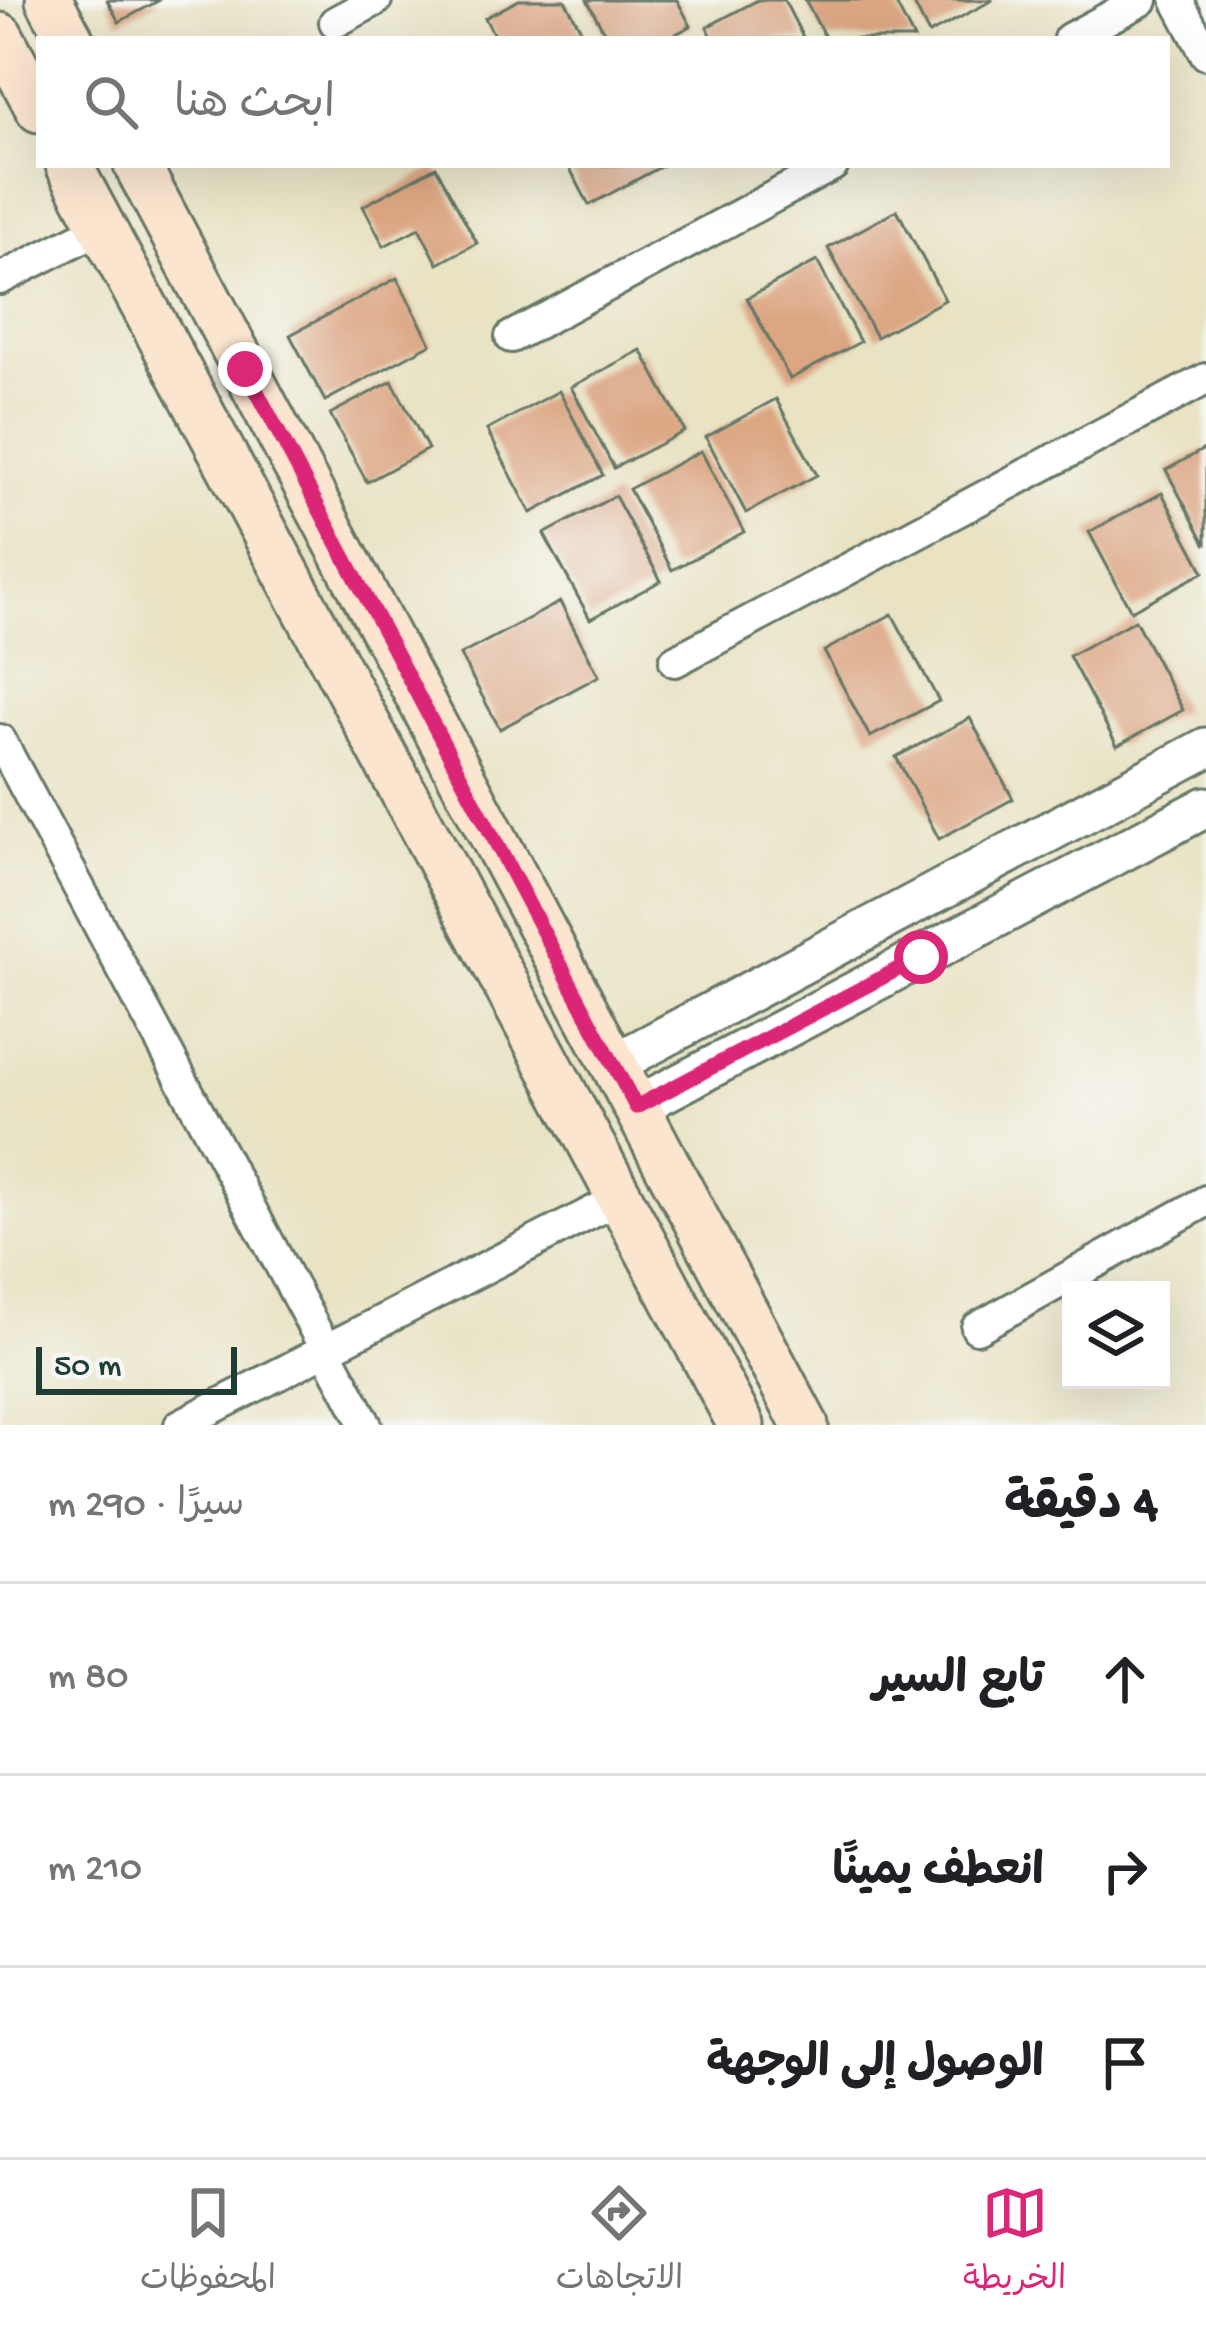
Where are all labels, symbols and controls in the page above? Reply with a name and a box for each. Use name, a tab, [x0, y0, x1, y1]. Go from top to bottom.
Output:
search box	[36, 36, 1170, 168]
icon: search	[78, 69, 144, 135]
text: ابحث هنا	[174, 80, 335, 133]
route end	[218, 342, 272, 396]
route start	[894, 930, 948, 984]
map controls	[1062, 1281, 1170, 1389]
button: layers	[1062, 1281, 1170, 1389]
scale bar	[36, 1341, 237, 1394]
text: 50 m	[54, 1349, 121, 1387]
text: 4 دقيقة	[1004, 1478, 1158, 1538]
text: سيرًا · 290 m	[48, 1484, 244, 1530]
icon: ahead	[1092, 1646, 1158, 1712]
text: 80 m	[48, 1656, 128, 1702]
text: تابع السير	[873, 1656, 1044, 1709]
icon: right	[1092, 1838, 1158, 1904]
text: 210 m	[48, 1848, 142, 1894]
text: انعطف يمينًا	[832, 1848, 1044, 1901]
icon: arrive	[1092, 2030, 1158, 2096]
text: الوصول إلى الوجهة	[706, 2040, 1044, 2093]
tab: المحفوظات	[140, 2180, 276, 2306]
tab: الاتجاهات	[556, 2180, 683, 2306]
tab: الخريطة	[963, 2180, 1066, 2306]

